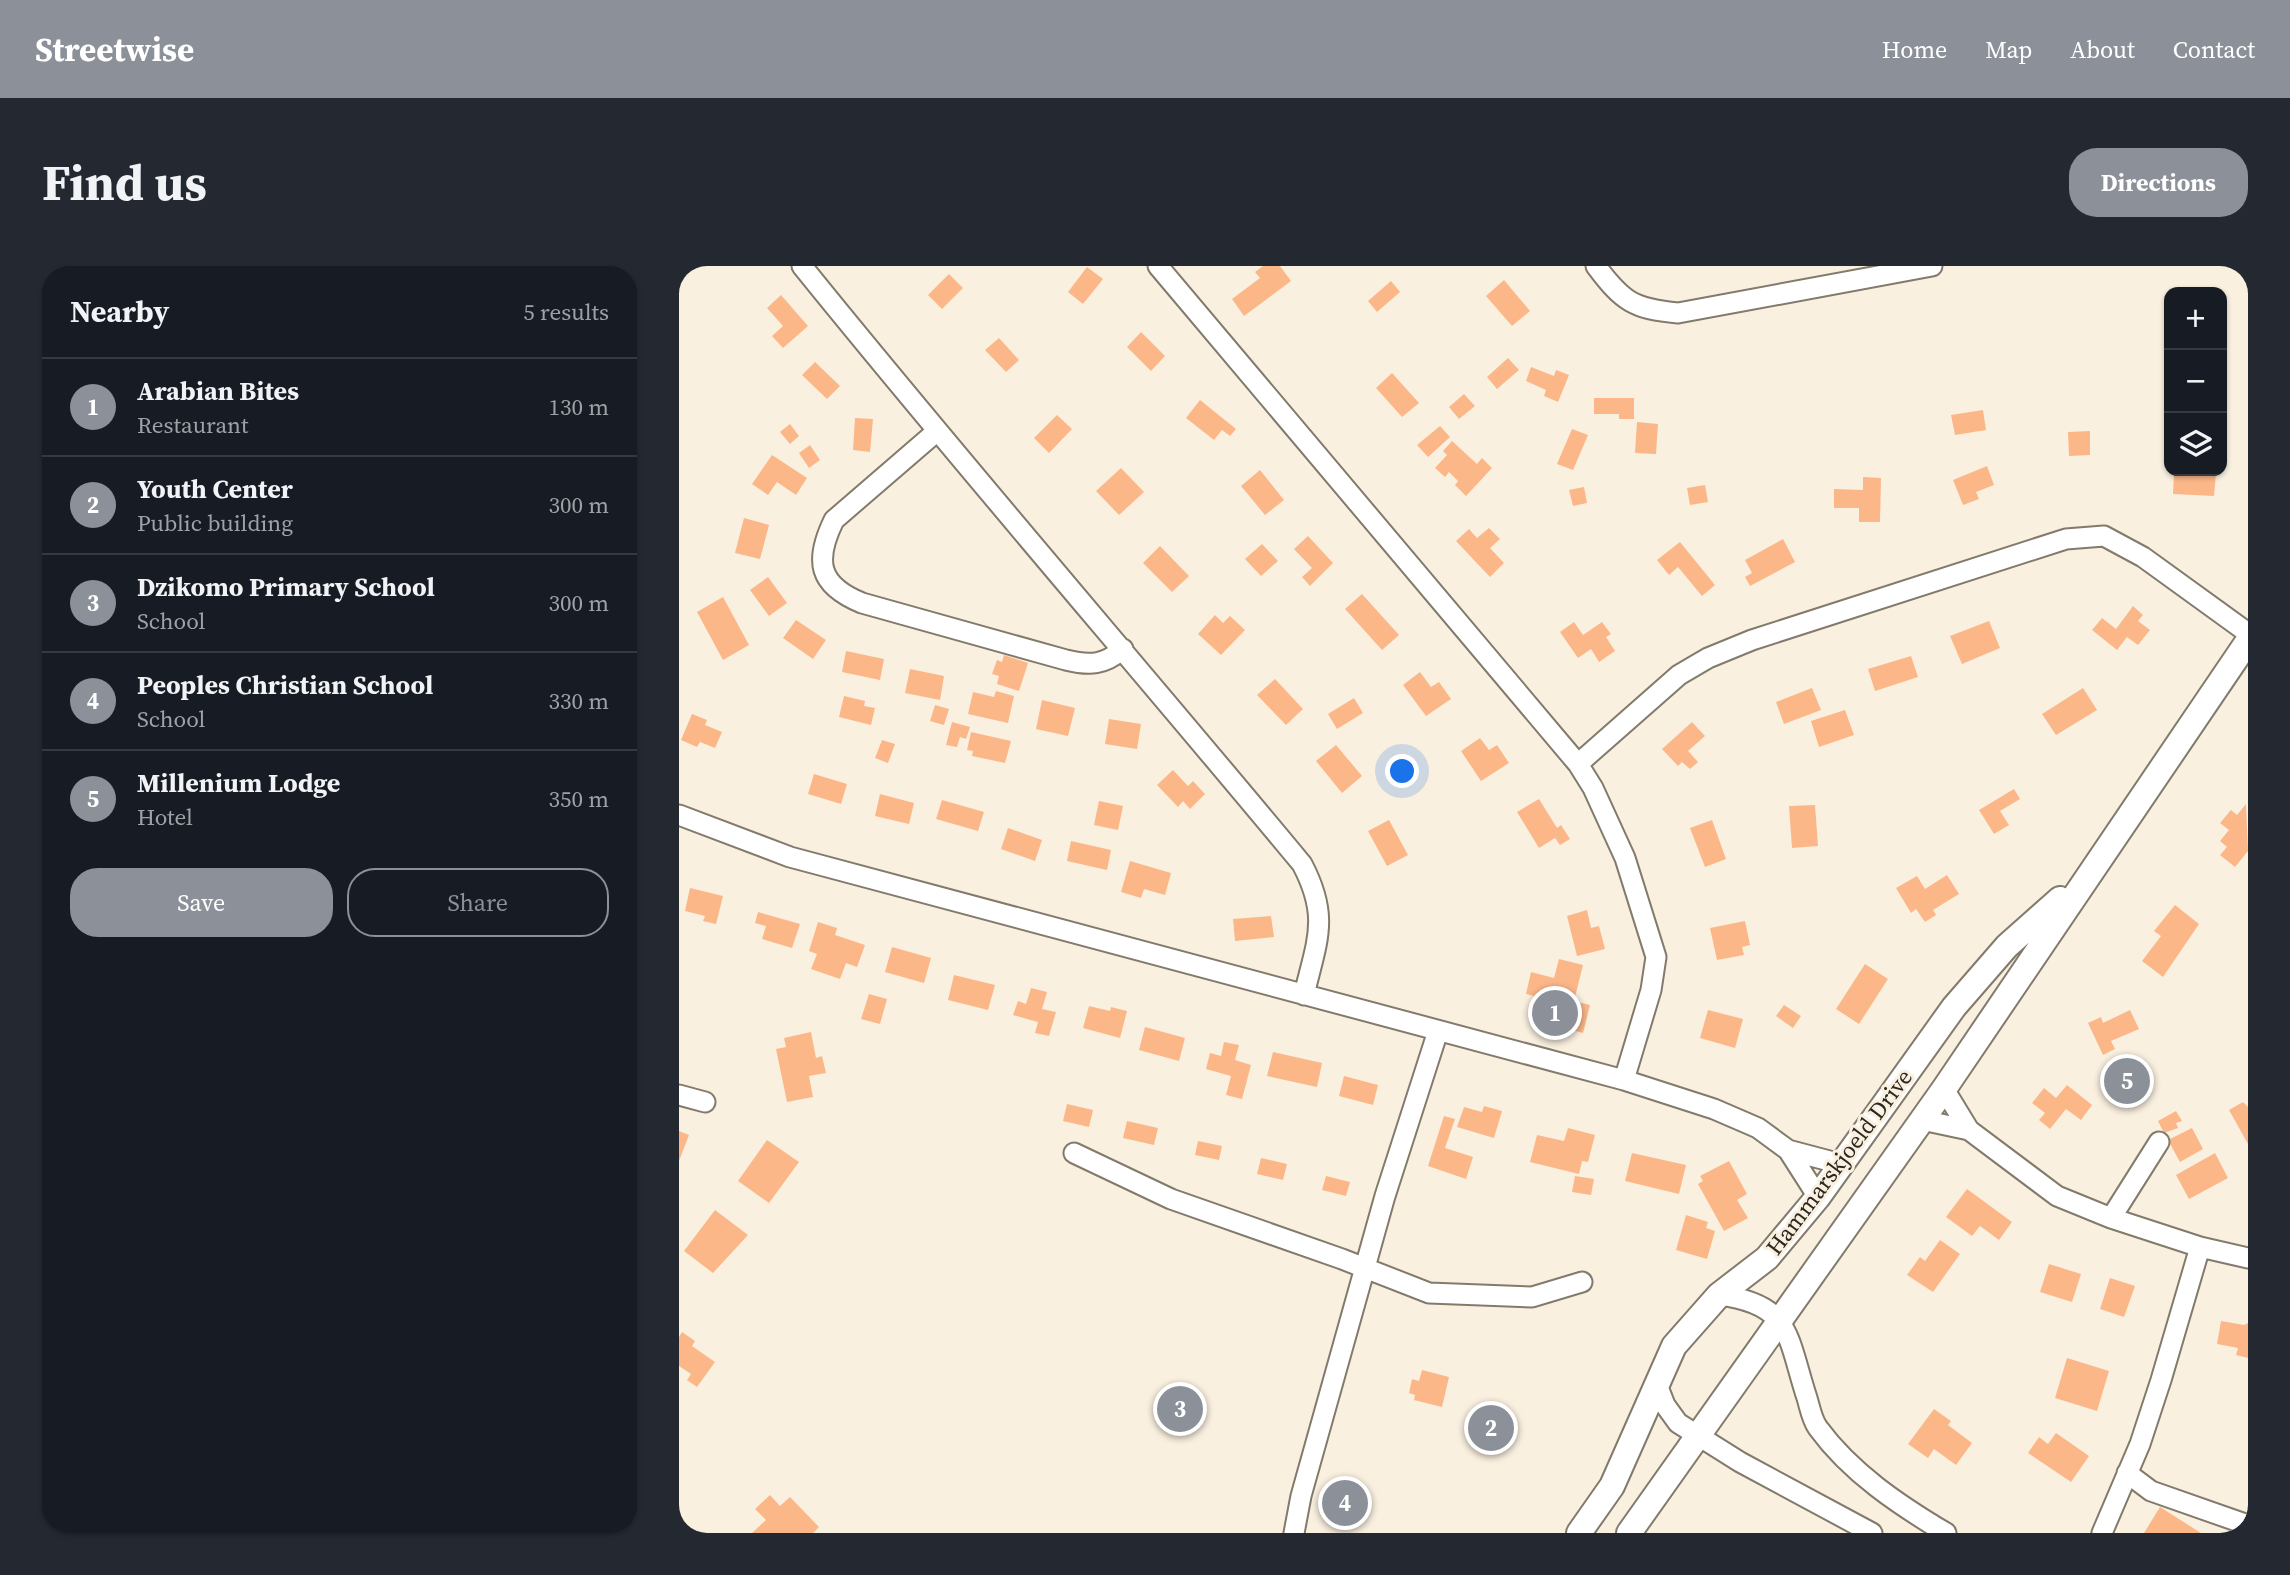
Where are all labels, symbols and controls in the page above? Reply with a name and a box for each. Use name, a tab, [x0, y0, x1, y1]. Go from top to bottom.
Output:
text: Streetwise	[35, 27, 194, 72]
text: Home	[1882, 33, 1947, 66]
text: Map	[1985, 33, 2032, 66]
text: About	[2070, 33, 2135, 66]
text: Contact	[2173, 33, 2255, 66]
button: Directions	[2069, 148, 2248, 217]
text: Find us	[42, 149, 207, 216]
map controls	[2164, 287, 2227, 476]
button: +	[2164, 287, 2227, 350]
text: Nearby	[70, 291, 169, 332]
text: 5 results	[523, 296, 609, 328]
button: −	[2164, 350, 2227, 413]
text: Arabian Bites	[137, 373, 299, 409]
text: 1	[87, 391, 99, 423]
text: 130 m	[548, 391, 609, 423]
text: Restaurant	[137, 409, 248, 441]
button: layers	[2164, 413, 2227, 476]
text: Youth Center	[137, 471, 293, 507]
text: 2	[87, 489, 99, 521]
text: 300 m	[548, 489, 609, 521]
text: Public building	[137, 507, 293, 539]
text: Dzikomo Primary School	[137, 569, 435, 605]
text: 3	[87, 587, 99, 619]
text: 300 m	[548, 587, 609, 619]
text: School	[137, 605, 205, 637]
text: Peoples Christian School	[137, 667, 433, 703]
text: 4	[87, 685, 99, 717]
text: 330 m	[548, 685, 609, 717]
text: School	[137, 703, 205, 735]
your location	[1385, 754, 1419, 788]
text: Millenium Lodge	[137, 765, 340, 801]
text: 5	[87, 783, 99, 815]
text: 350 m	[548, 783, 609, 815]
text: Hotel	[137, 801, 193, 833]
button: Save	[70, 868, 333, 937]
button: Share	[347, 868, 609, 937]
pin: 1	[1532, 987, 1578, 1039]
pin: 5	[2104, 1055, 2150, 1107]
street label: Hammarskjoeld Drive	[1758, 1062, 1920, 1262]
pin: 3	[1157, 1383, 1203, 1435]
pin: 2	[1468, 1402, 1514, 1454]
pin: 4	[1322, 1477, 1368, 1529]

